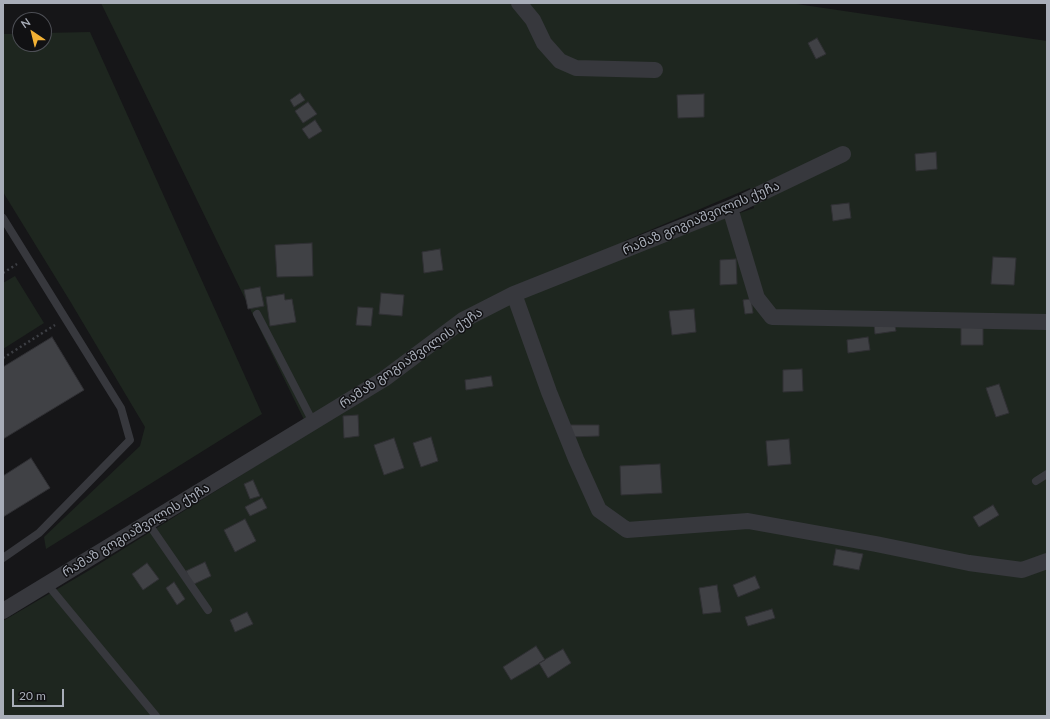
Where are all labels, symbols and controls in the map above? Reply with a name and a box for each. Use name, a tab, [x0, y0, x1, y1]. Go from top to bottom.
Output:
north arrow	[12, 12, 52, 52]
text: N	[18, 15, 33, 30]
street label: რამაზ გოგიაშვილის ქუჩა	[620, 178, 782, 258]
street label: რამაზ გოგიაშვილის ქუჩა	[336, 304, 486, 412]
street label: რამაზ გოგიაშვილის ქუჩა	[59, 480, 213, 580]
scale bar	[14, 681, 66, 707]
text: 20 m	[19, 688, 46, 703]

